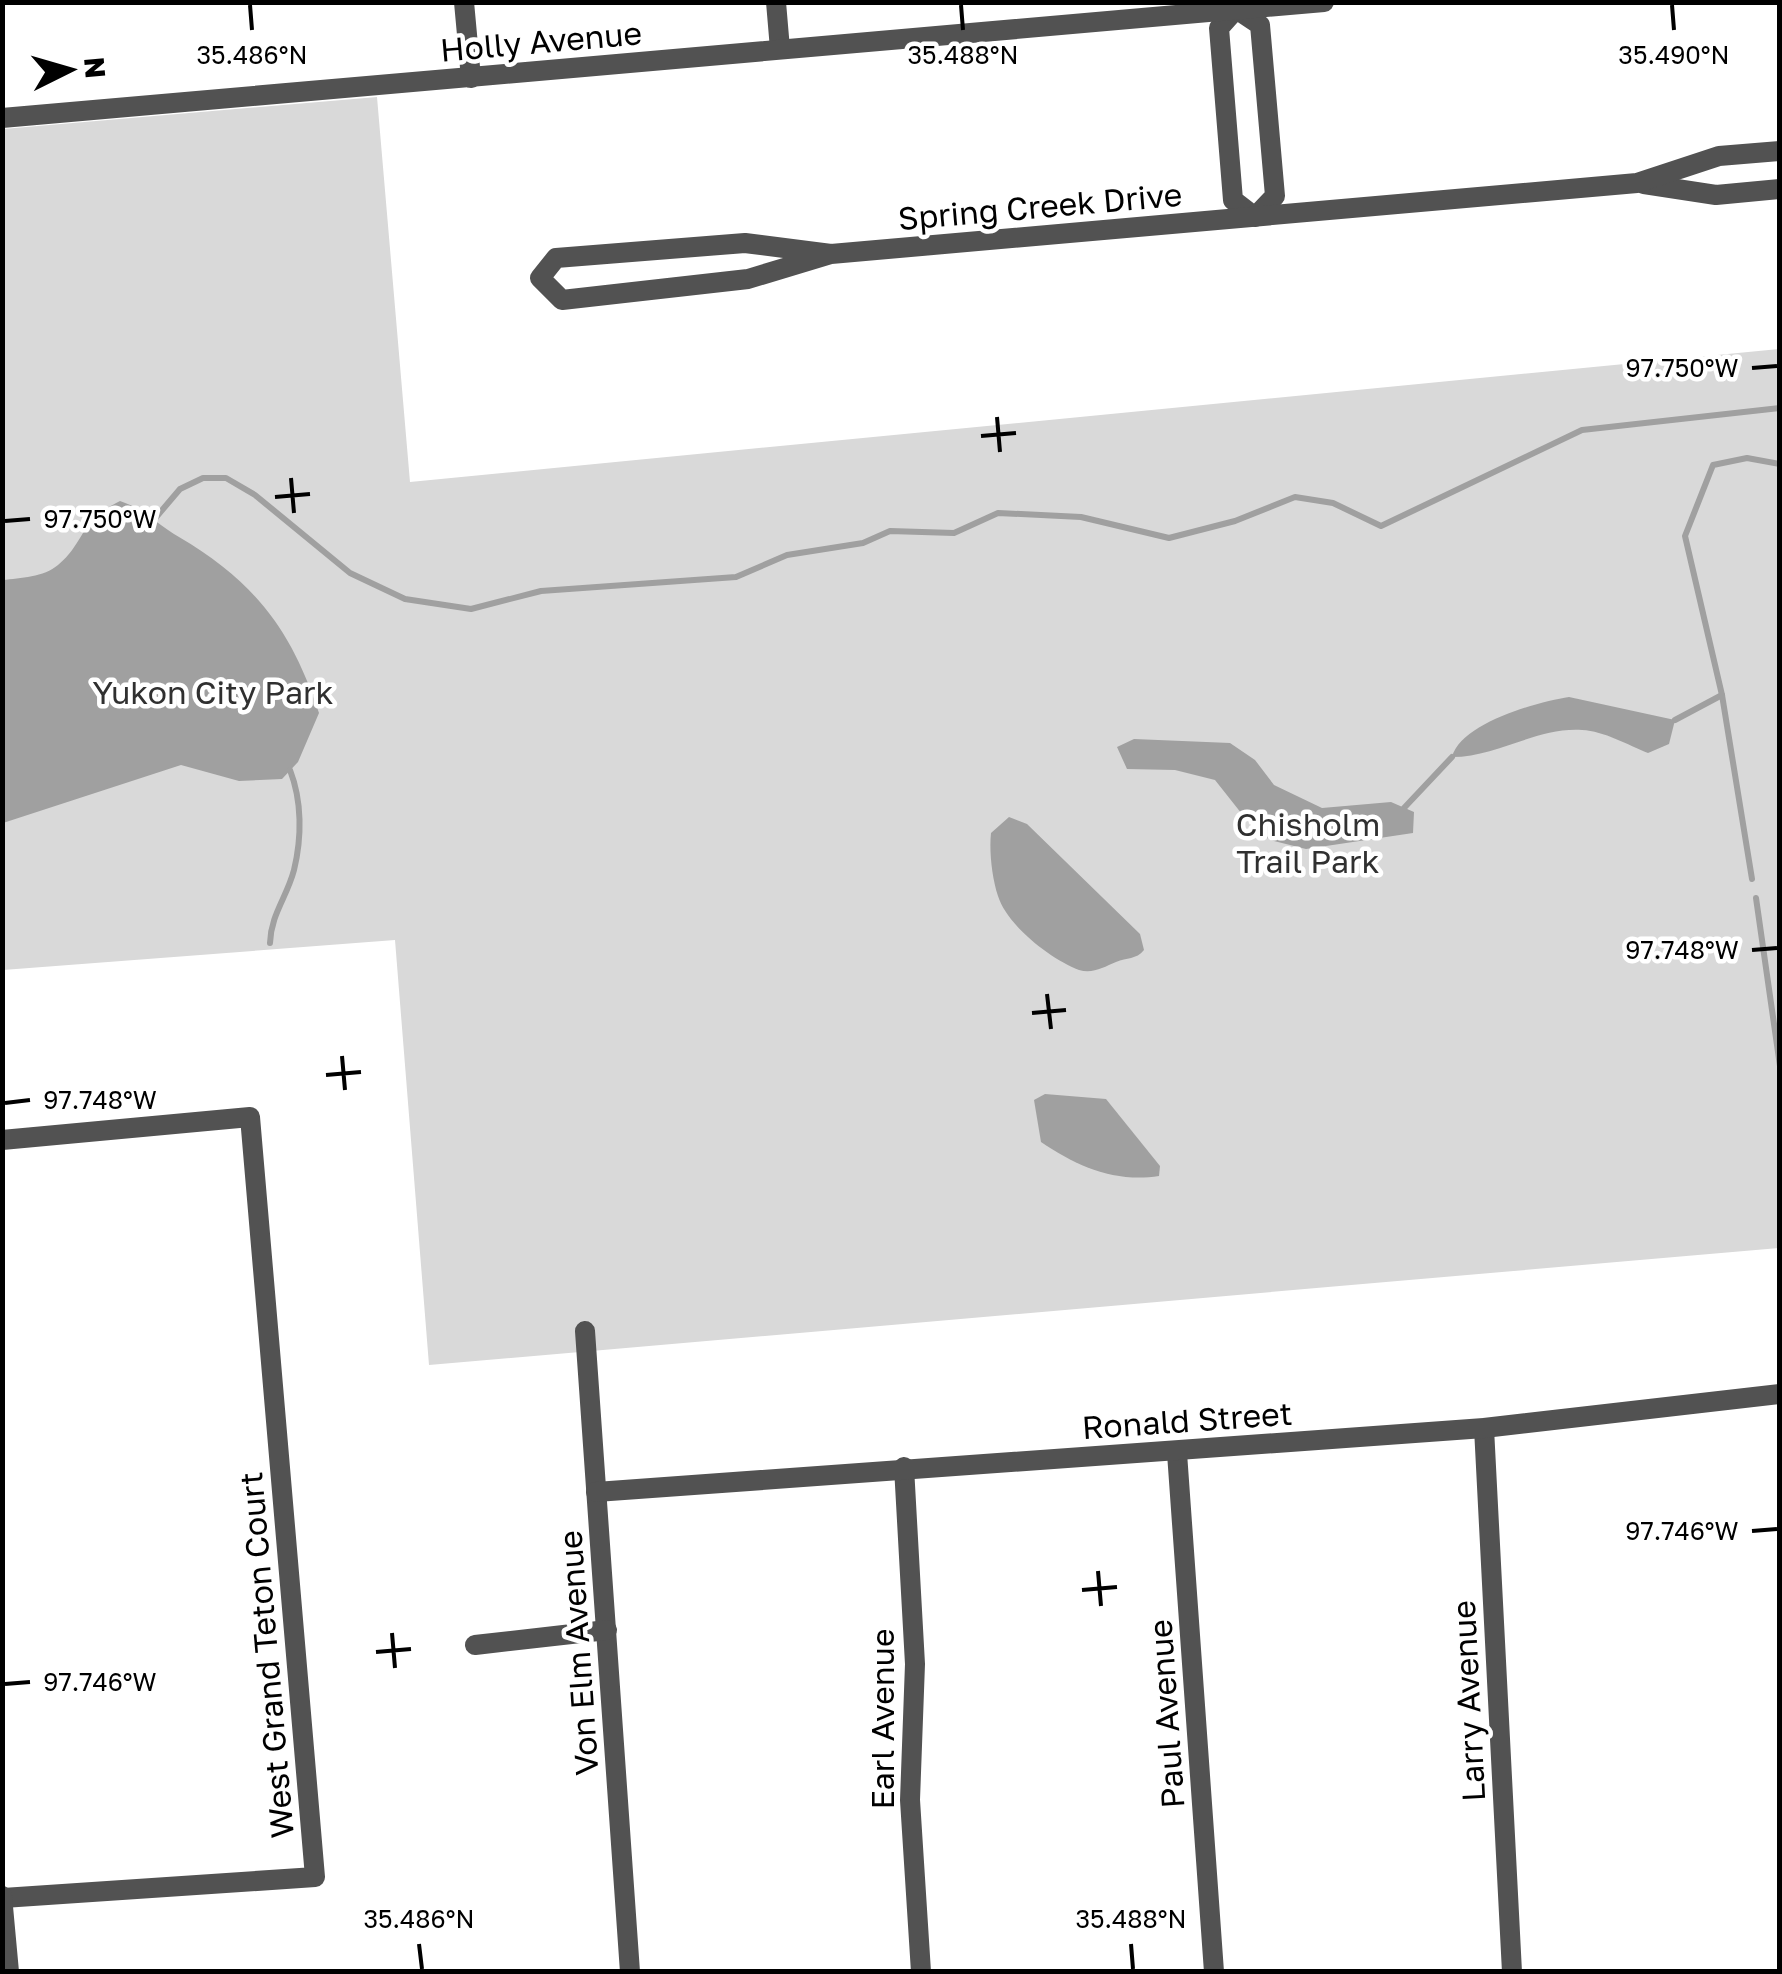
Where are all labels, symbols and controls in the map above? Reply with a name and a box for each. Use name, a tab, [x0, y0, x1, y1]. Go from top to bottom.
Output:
street label: Holly Avenue	[439, 13, 643, 69]
north arrow	[20, 20, 120, 120]
text: 35.486°N	[196, 39, 308, 70]
text: 35.488°N	[907, 39, 1019, 70]
text: 35.490°N	[1618, 39, 1730, 70]
text: N	[78, 56, 113, 80]
street label: Spring Creek Drive	[896, 175, 1184, 237]
text: 97.750°W	[1626, 352, 1738, 383]
text: 97.750°W	[44, 503, 156, 534]
park label: Yukon City Park	[92, 673, 334, 711]
park label: Chisholm Trail Park	[1236, 805, 1380, 880]
text: 97.748°W	[1625, 934, 1739, 965]
text: 97.748°W	[43, 1084, 157, 1115]
street label: Ronald Street	[1081, 1394, 1293, 1446]
street label: West Grand Teton Court	[231, 1470, 301, 1840]
text: 97.746°W	[1625, 1515, 1739, 1546]
street label: Von Elm Avenue	[550, 1529, 606, 1777]
street label: Larry Avenue	[1444, 1599, 1492, 1803]
street label: Paul Avenue	[1140, 1618, 1192, 1810]
street label: Earl Avenue	[863, 1629, 901, 1809]
text: 97.746°W	[43, 1666, 157, 1697]
text: 35.486°N	[363, 1903, 475, 1934]
text: 35.488°N	[1075, 1903, 1187, 1934]

